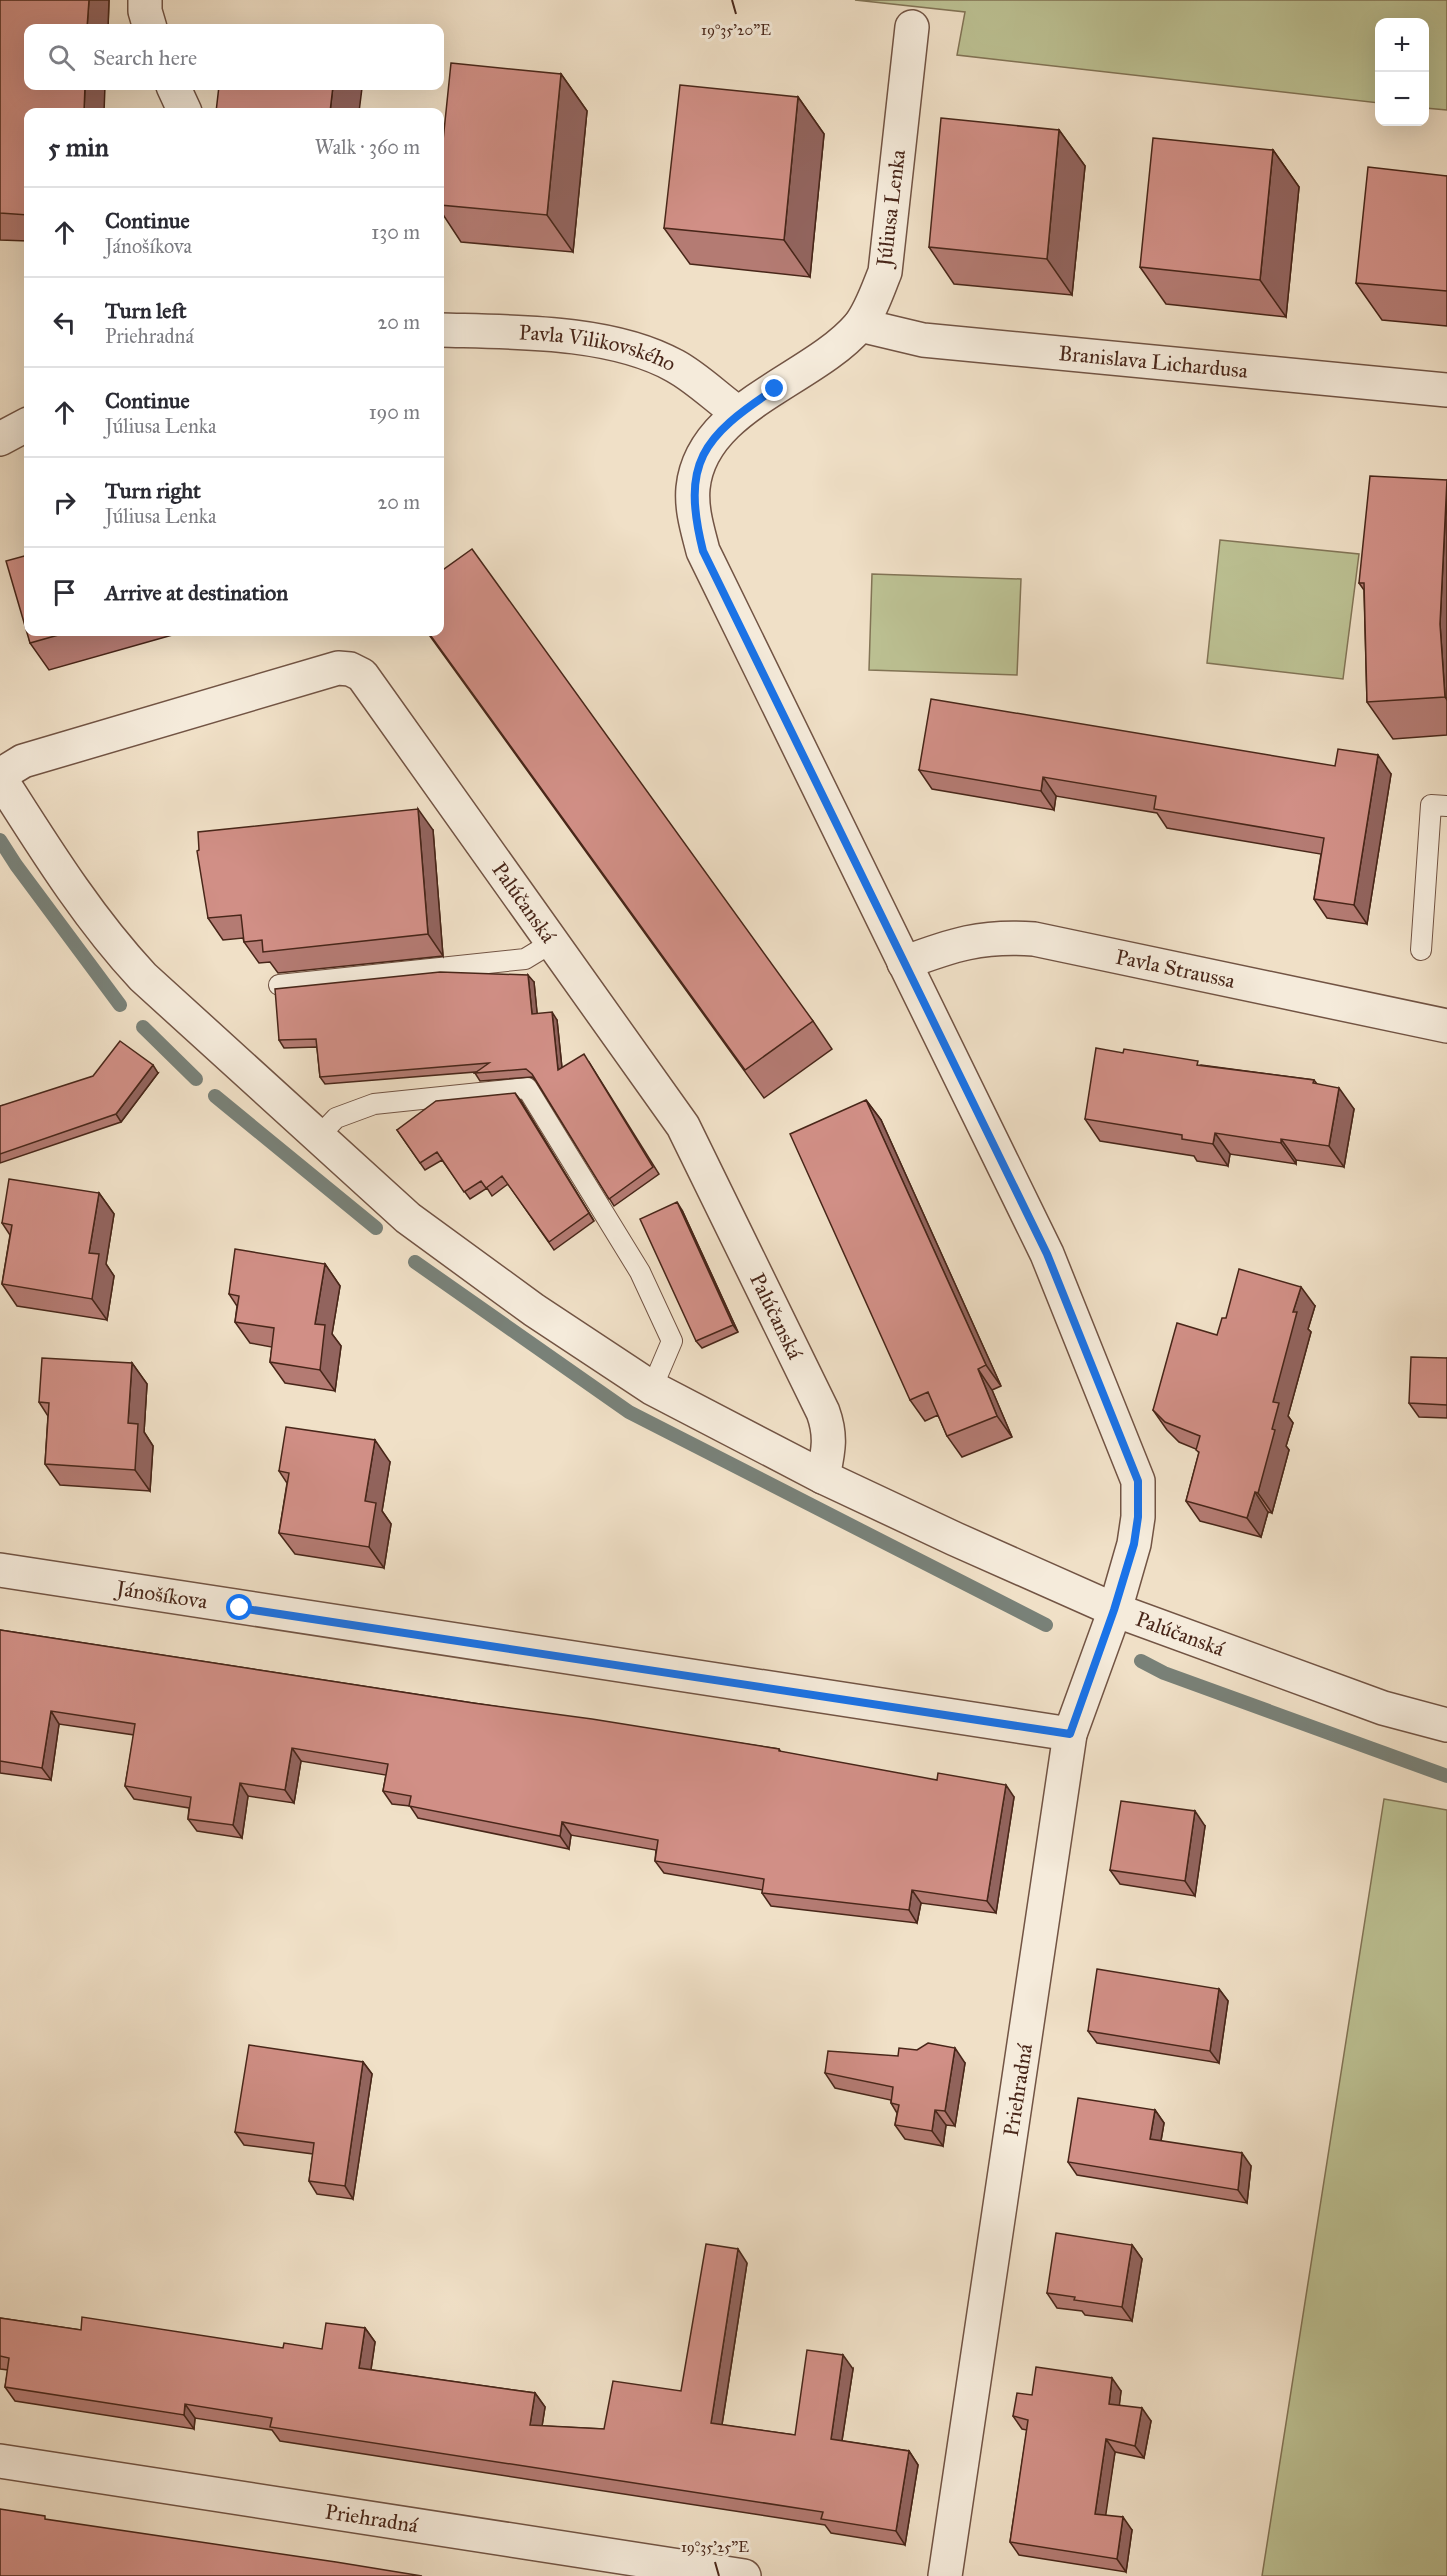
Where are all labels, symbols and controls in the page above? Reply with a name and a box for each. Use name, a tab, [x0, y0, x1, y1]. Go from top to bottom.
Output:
map controls	[1375, 18, 1429, 126]
button: +	[1375, 18, 1429, 72]
text: 19°35'20"E	[701, 21, 771, 39]
search box	[24, 24, 444, 90]
icon: search	[45, 41, 78, 74]
text: Search here	[93, 44, 197, 71]
button: −	[1375, 72, 1429, 126]
text: 5 min	[48, 131, 109, 163]
text: Walk · 360 m	[315, 135, 420, 159]
street label: Júliusa Lenka	[871, 148, 911, 270]
text: Continue	[105, 207, 190, 234]
icon: ahead	[48, 216, 81, 249]
text: 130 m	[371, 220, 420, 244]
text: Jánošíkova	[105, 234, 192, 258]
text: Turn left	[105, 297, 187, 324]
icon: left	[48, 306, 81, 339]
text: 20 m	[377, 310, 420, 334]
street label: Pavla Vilikovského	[518, 319, 680, 377]
text: Priehradná	[105, 324, 194, 348]
street label: Branislava Lichardusa	[1057, 340, 1249, 384]
route end	[761, 375, 787, 401]
text: Continue	[105, 387, 190, 414]
icon: ahead	[48, 396, 81, 429]
text: 190 m	[369, 400, 420, 424]
text: Júliusa Lenka	[105, 414, 216, 438]
text: Turn right	[105, 477, 201, 504]
icon: right	[48, 486, 81, 519]
text: 20 m	[377, 490, 420, 514]
text: Júliusa Lenka	[105, 504, 216, 528]
icon: arrive	[48, 576, 81, 609]
text: Arrive at destination	[105, 579, 288, 606]
street label: Palúčanská	[486, 857, 561, 948]
street label: Pavla Straussa	[1113, 944, 1237, 994]
street label: Palúčanská	[744, 1269, 808, 1363]
street label: Jánošíkova	[113, 1575, 209, 1615]
route start	[226, 1594, 252, 1620]
street label: Palúčanská	[1132, 1606, 1228, 1662]
street label: Priehradná	[998, 2042, 1038, 2138]
street label: Priehradná	[323, 2498, 420, 2538]
text: 19°35'25"E	[681, 2538, 749, 2556]

